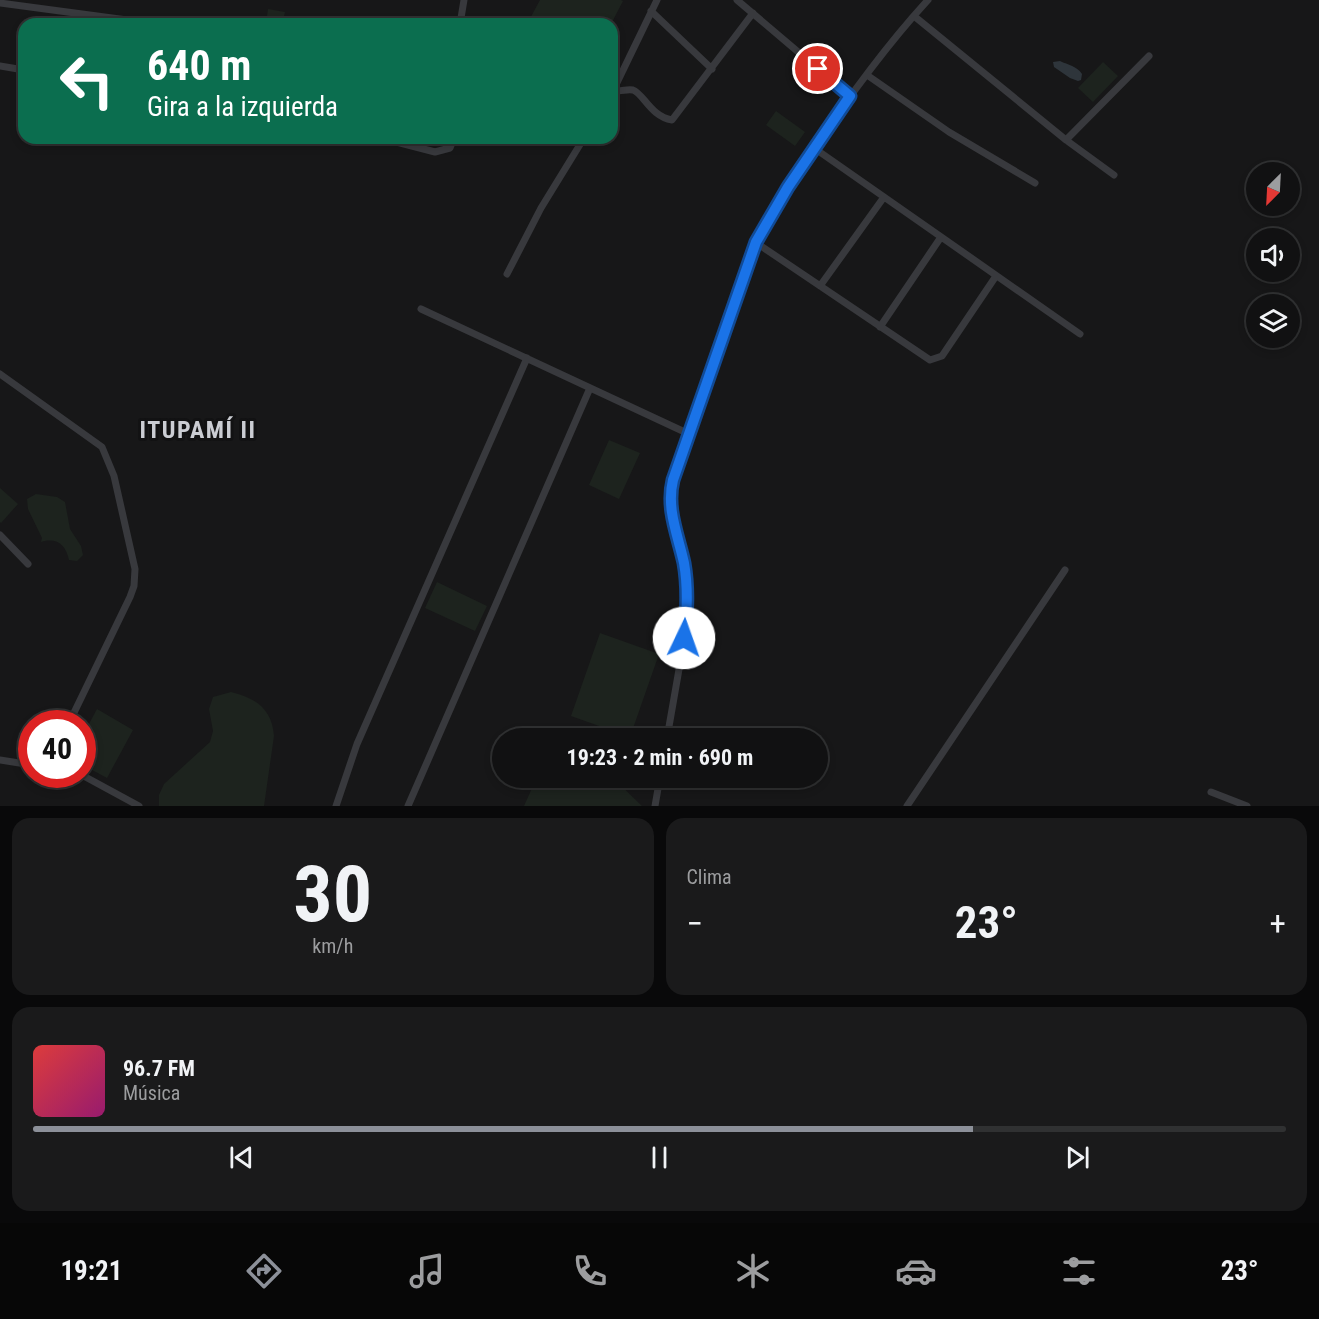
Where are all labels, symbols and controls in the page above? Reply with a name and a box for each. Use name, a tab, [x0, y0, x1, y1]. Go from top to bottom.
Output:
text: 640 m	[147, 41, 252, 90]
icon: left	[48, 42, 126, 120]
pin	[792, 43, 843, 94]
icon: arrive	[801, 52, 834, 85]
text: Gira a la izquierda	[147, 91, 338, 123]
north arrow	[1246, 162, 1300, 216]
map controls	[1246, 162, 1300, 348]
button: sound	[1246, 228, 1300, 282]
button: layers	[1246, 294, 1300, 348]
district label: ITUPAMÍ II	[140, 416, 256, 444]
position arrow	[652, 606, 716, 670]
speed limit sign: 40	[18, 710, 96, 788]
text: 19:23 · 2 min · 690 m	[567, 745, 753, 770]
text: 30	[293, 849, 372, 940]
text: Clima	[687, 865, 732, 889]
text: 23°	[955, 896, 1018, 949]
text: −	[687, 904, 703, 943]
text: +	[1270, 904, 1286, 943]
text: km/h	[312, 934, 353, 958]
text: 96.7 FM	[123, 1056, 195, 1081]
text: Música	[123, 1081, 180, 1105]
icon: previous	[225, 1141, 258, 1174]
icon: pause	[643, 1141, 676, 1174]
icon: next	[1061, 1141, 1094, 1174]
icon: directions	[243, 1250, 285, 1292]
icon: music	[406, 1250, 448, 1292]
icon: phone	[569, 1250, 611, 1292]
icon: climate	[732, 1250, 774, 1292]
icon: car	[895, 1250, 937, 1292]
icon: filters	[1058, 1250, 1100, 1292]
text: 19:21	[60, 1255, 122, 1287]
text: 23°	[1221, 1255, 1258, 1287]

